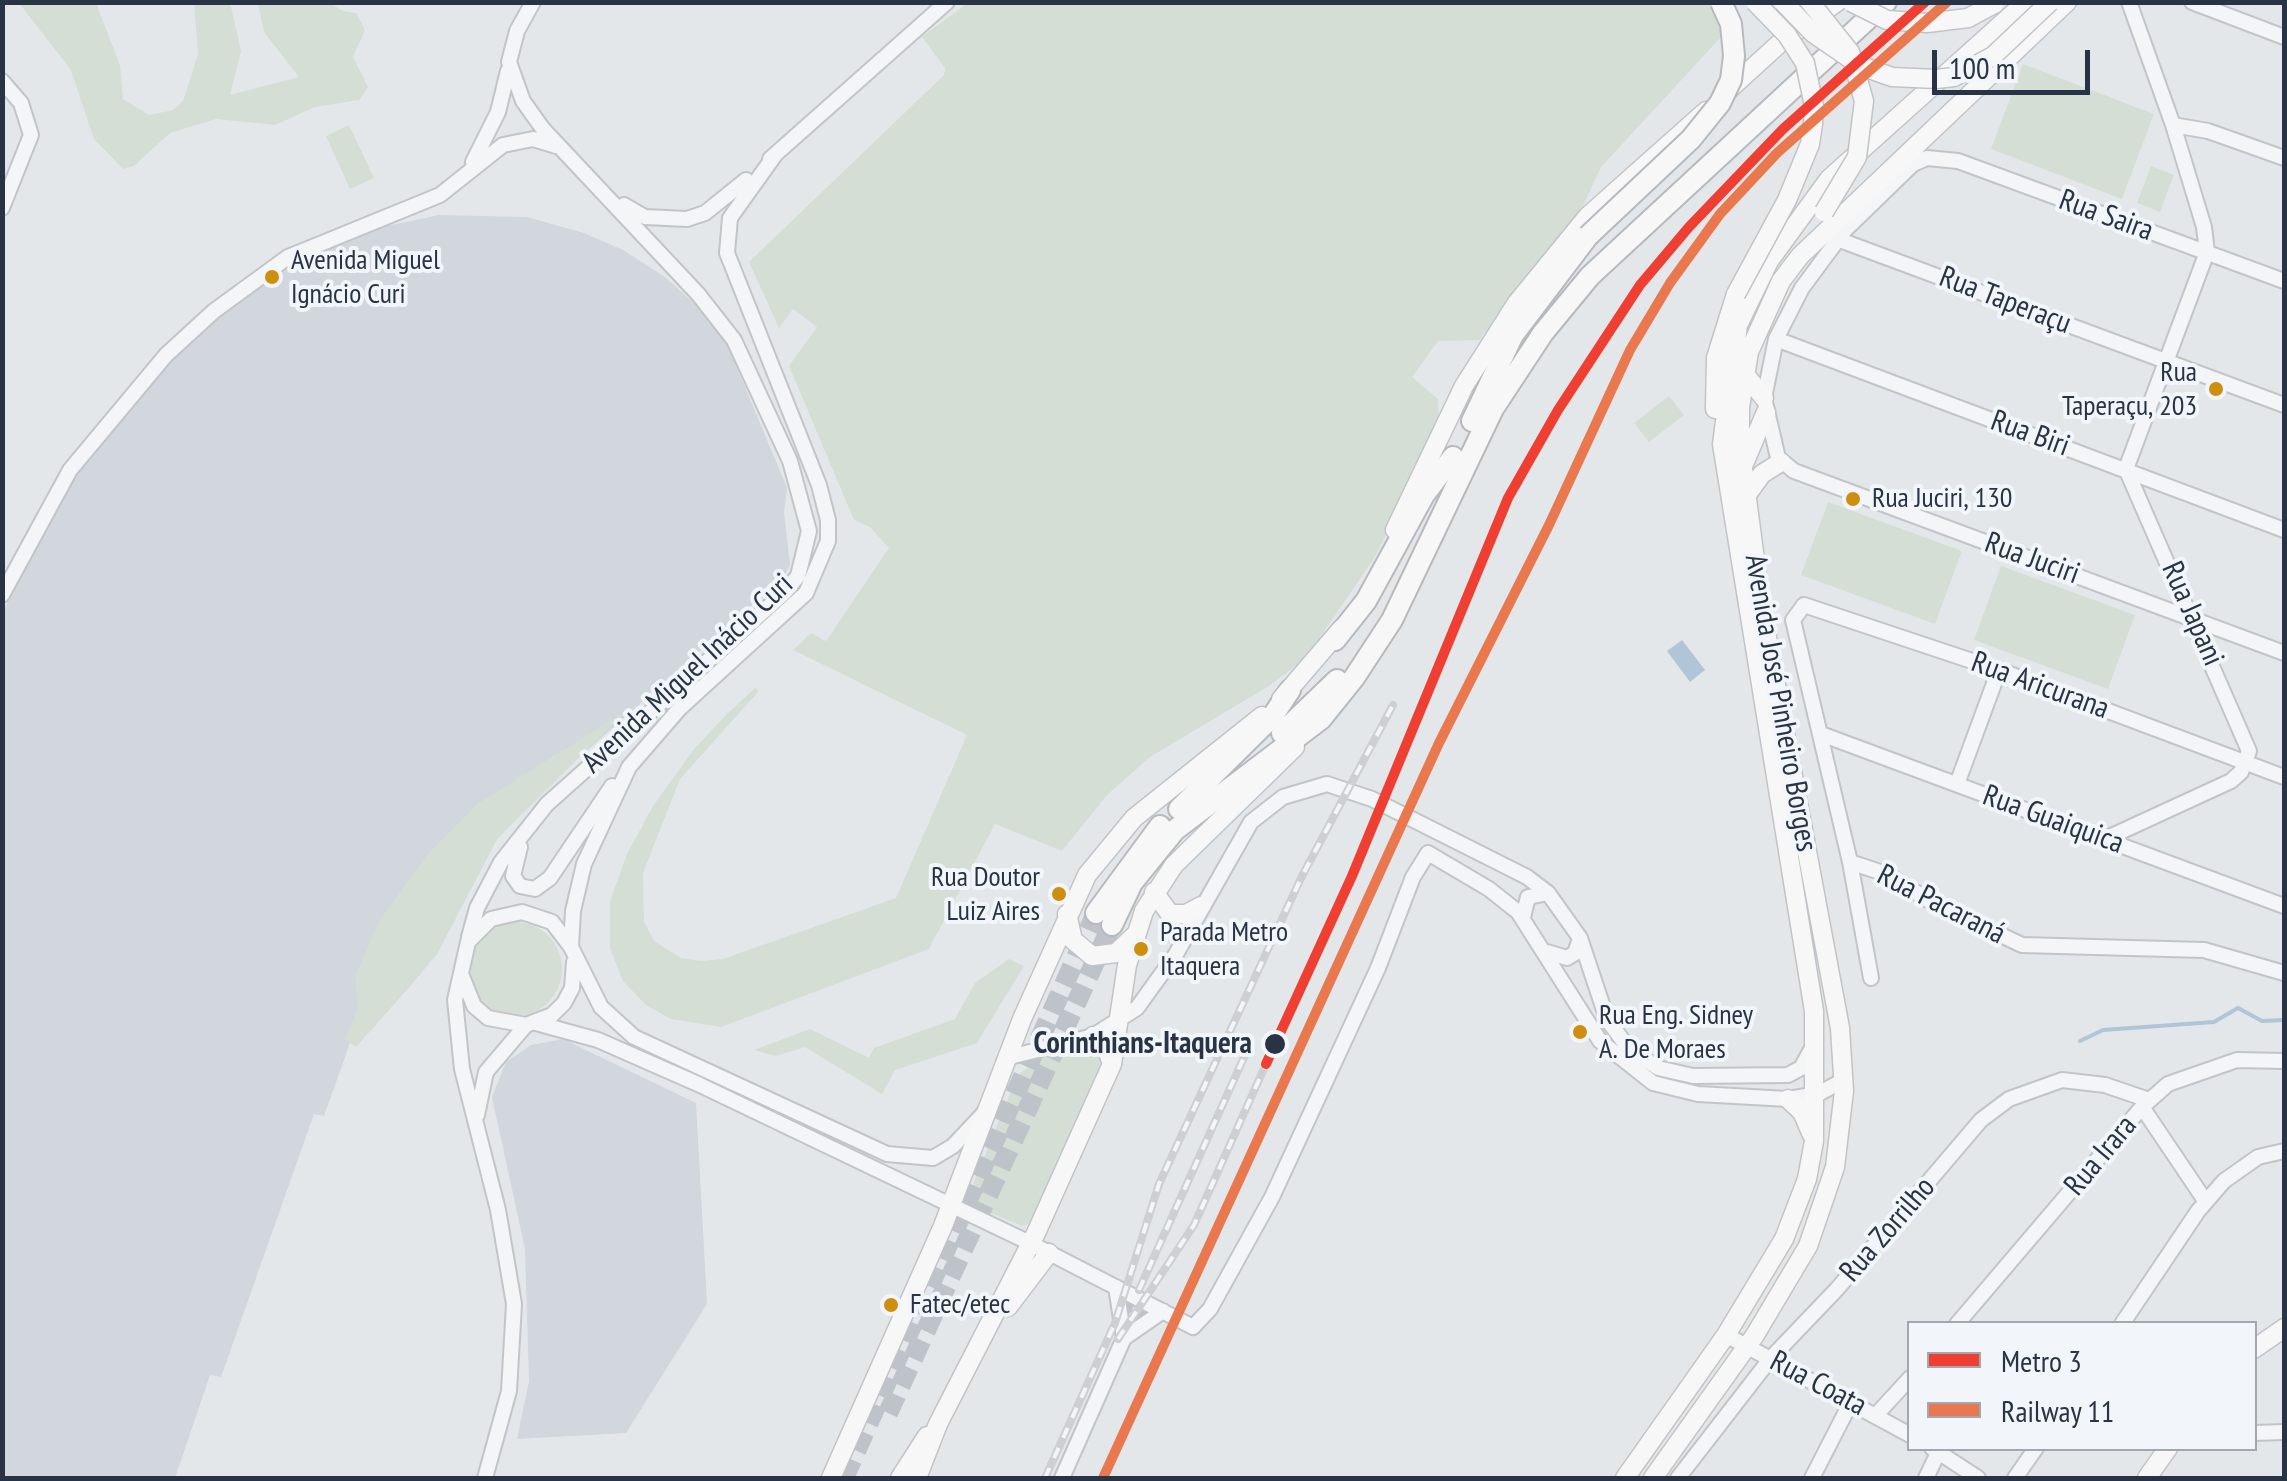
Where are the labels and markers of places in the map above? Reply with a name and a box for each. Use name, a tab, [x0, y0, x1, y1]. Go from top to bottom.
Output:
place label: Avenida Miguel Ignácio Curi	[291, 244, 440, 310]
marker: Avenida Miguel Ignácio Curi	[262, 267, 282, 287]
place label: Rua Taperaçu, 203	[2062, 356, 2197, 422]
marker: Rua Taperaçu, 203	[2206, 379, 2226, 399]
place label: Rua Juciri, 130	[1872, 482, 2012, 516]
marker: Rua Juciri, 130	[1843, 489, 1863, 509]
place label: Rua Doutor Luiz Aires	[931, 861, 1040, 927]
marker: Rua Doutor Luiz Aires	[1049, 884, 1069, 904]
place label: Parada Metro Itaquera	[1160, 916, 1288, 982]
marker: Parada Metro Itaquera	[1131, 939, 1151, 959]
place label: Rua Eng. Sidney A. De Moraes	[1599, 999, 1753, 1065]
marker: Rua Eng. Sidney A. De Moraes	[1570, 1022, 1590, 1042]
place label: Corinthians-Itaquera	[1034, 1026, 1252, 1062]
marker: Corinthians-Itaquera	[1262, 1031, 1288, 1057]
place label: Fatec/etec	[910, 1288, 1010, 1322]
marker: Fatec/etec	[881, 1295, 901, 1315]

